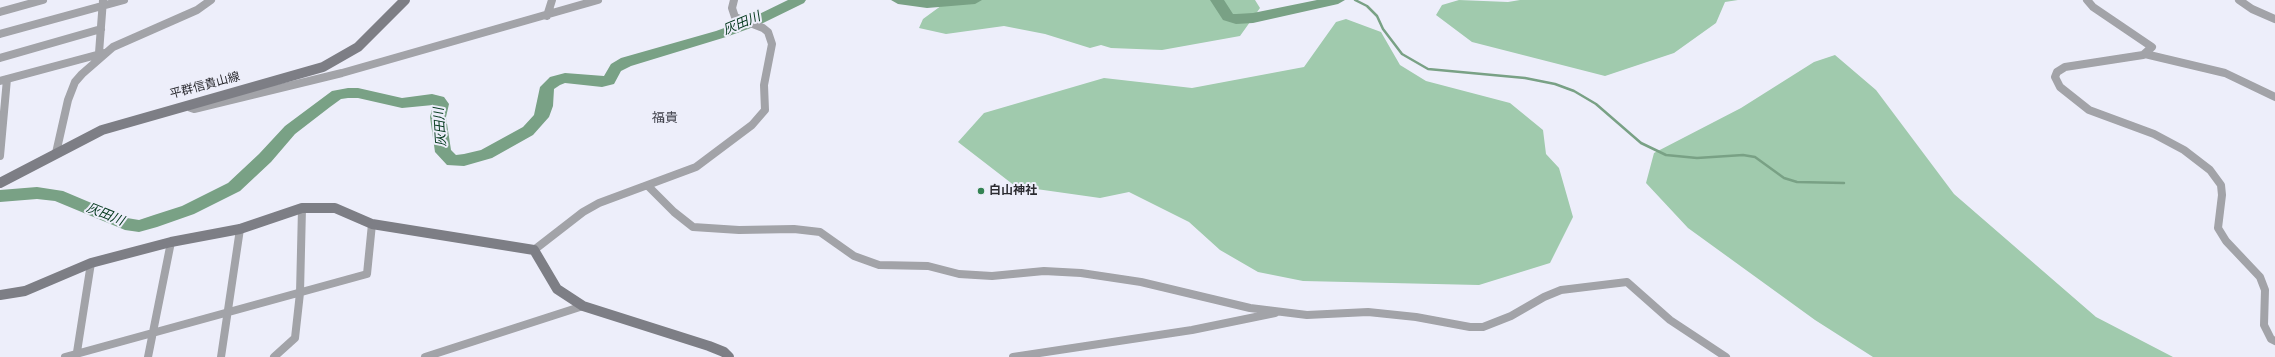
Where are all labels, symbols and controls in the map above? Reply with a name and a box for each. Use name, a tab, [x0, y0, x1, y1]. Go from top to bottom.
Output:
water label: 灰田川	[721, 9, 763, 39]
street label: 平群信貴山線	[168, 70, 242, 102]
water label: 灰田川	[432, 107, 450, 147]
district label: 福貴	[652, 111, 678, 127]
place label: 白山神社	[989, 184, 1037, 198]
marker: 白山神社	[976, 186, 986, 196]
water label: 灰田川	[84, 200, 126, 230]

